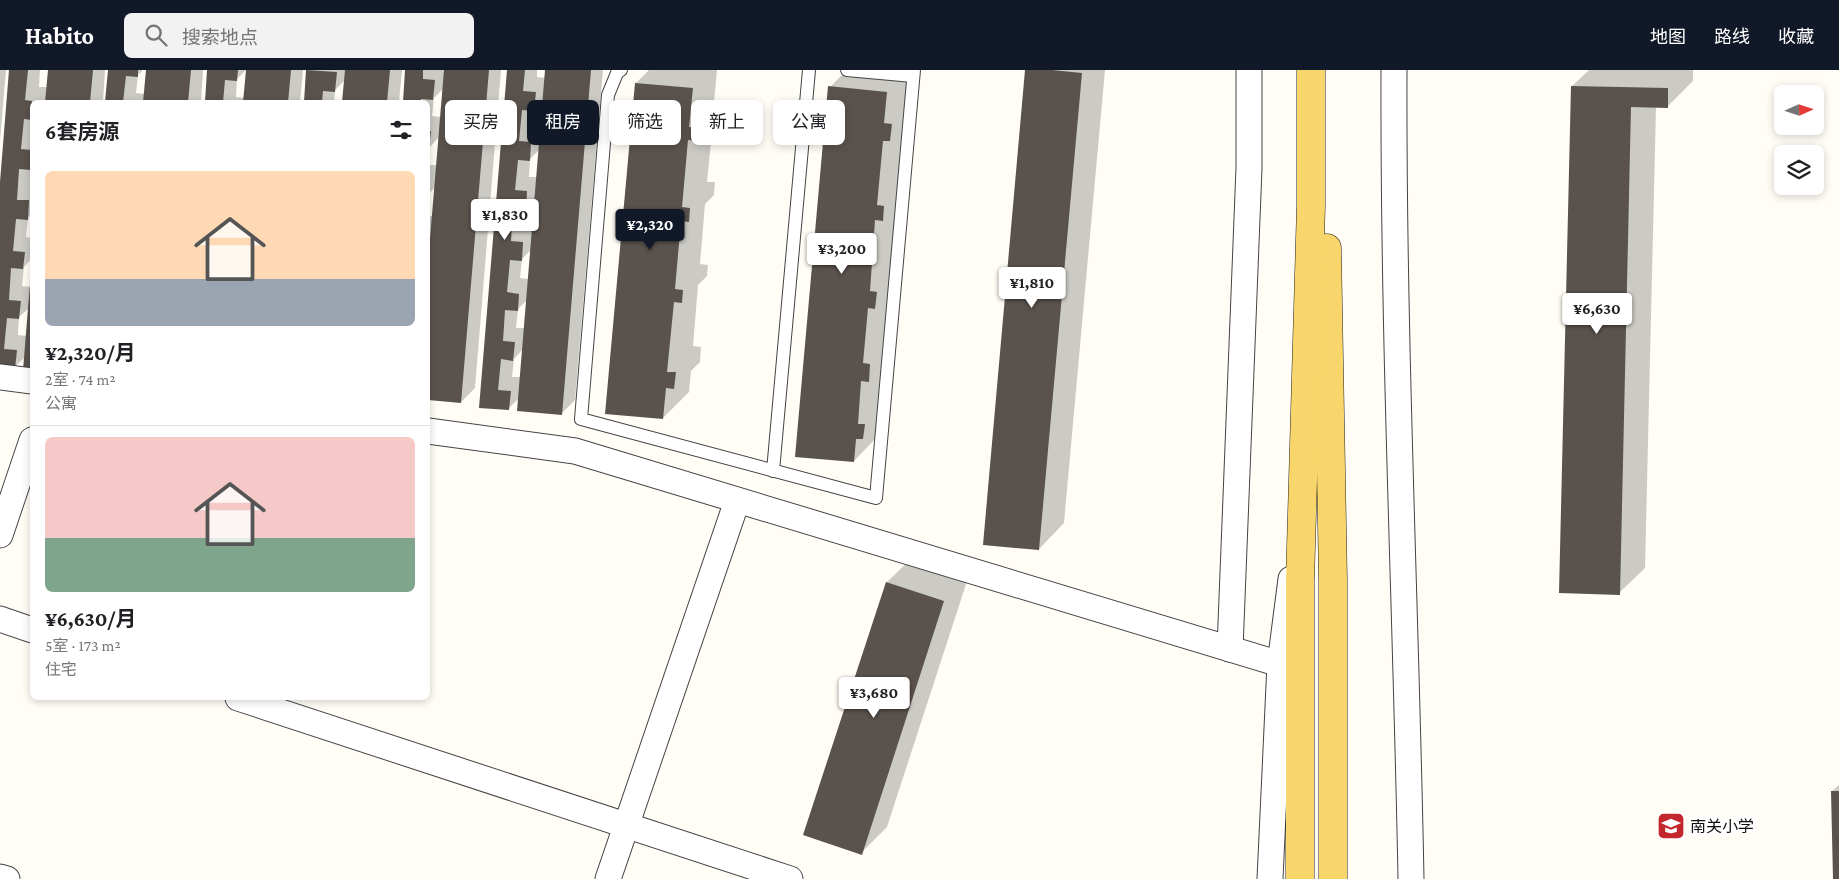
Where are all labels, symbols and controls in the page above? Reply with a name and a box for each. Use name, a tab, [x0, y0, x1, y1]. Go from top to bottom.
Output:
search box	[124, 13, 474, 58]
icon: search	[142, 21, 170, 49]
text: Habito	[25, 22, 94, 49]
text: 搜索地点	[182, 27, 258, 48]
text: 地图	[1650, 27, 1686, 47]
text: 路线	[1714, 27, 1750, 47]
text: 收藏	[1778, 27, 1814, 47]
north arrow	[1774, 85, 1824, 135]
map controls	[1774, 85, 1824, 195]
chip: 买房	[445, 100, 517, 145]
chip: 租房	[527, 100, 599, 145]
chip: 筛选	[609, 100, 681, 145]
chip: 新上	[691, 100, 763, 145]
chip: 公寓	[773, 100, 845, 145]
icon: filters	[387, 116, 415, 144]
text: 6套房源	[45, 120, 119, 144]
button: layers	[1774, 145, 1824, 195]
pin: ¥1,830	[464, 198, 546, 241]
icon: home	[185, 204, 275, 294]
text: ¥1,830	[482, 206, 528, 223]
pin: ¥2,320	[609, 208, 691, 251]
text: ¥2,320	[626, 216, 674, 233]
pin: ¥3,200	[801, 232, 883, 275]
text: ¥3,200	[818, 240, 866, 257]
pin: ¥1,810	[991, 266, 1073, 309]
text: ¥1,810	[1010, 274, 1054, 291]
pin: ¥6,630	[1556, 292, 1638, 335]
text: ¥6,630	[1573, 300, 1621, 317]
text: ¥2,320/月	[45, 341, 135, 365]
text: 2室 · 74 m²	[45, 371, 116, 388]
text: 公寓	[45, 395, 77, 412]
icon: home	[185, 469, 275, 559]
text: ¥6,630/月	[45, 607, 136, 631]
text: 5室 · 173 m²	[45, 637, 121, 654]
text: 住宅	[45, 661, 77, 678]
pin: ¥3,680	[833, 676, 915, 719]
text: ¥3,680	[850, 684, 898, 701]
school or university icon: 南关小学	[1656, 811, 1686, 841]
place label: 南关小学	[1690, 818, 1754, 835]

